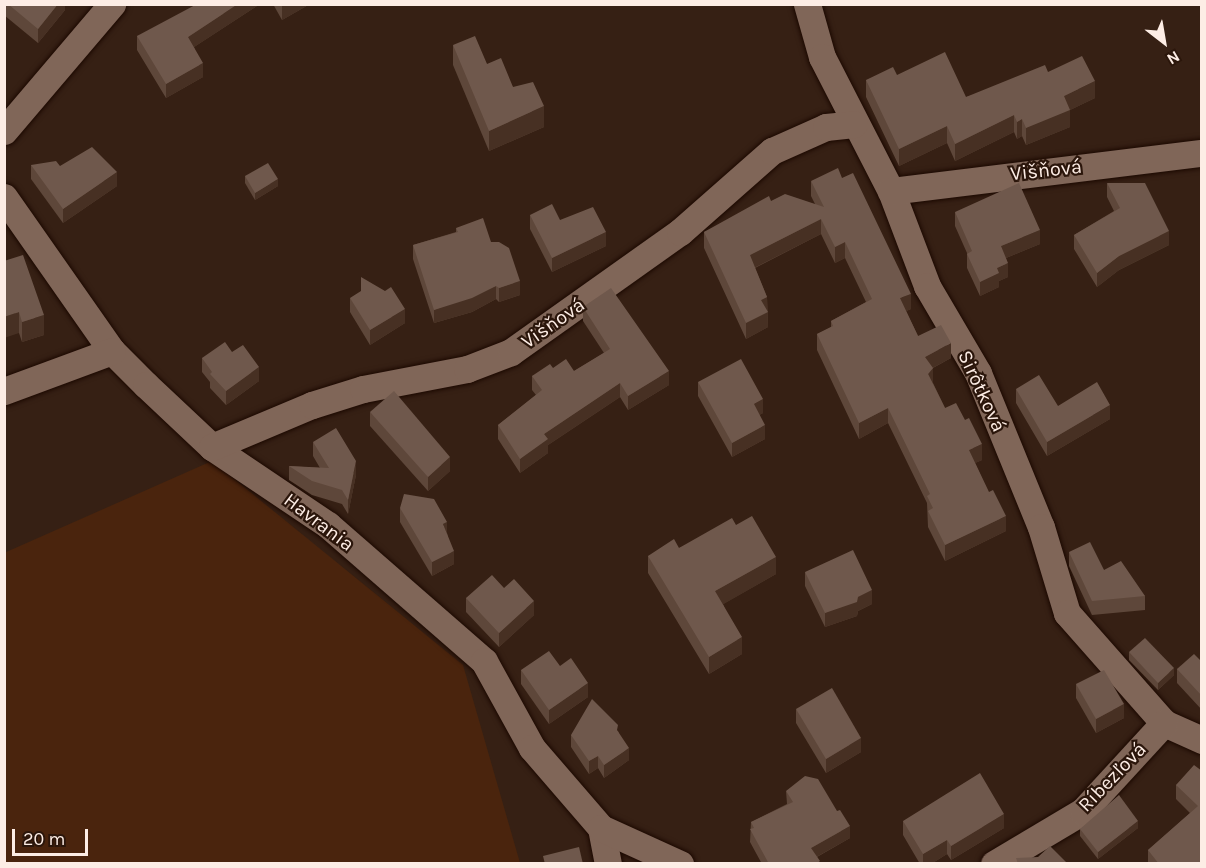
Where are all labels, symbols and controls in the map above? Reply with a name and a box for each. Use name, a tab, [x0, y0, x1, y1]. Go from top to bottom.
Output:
north arrow	[1134, 12, 1194, 72]
text: N	[1164, 47, 1183, 69]
street label: Višňová	[1009, 154, 1083, 186]
street label: Višňová	[517, 293, 589, 353]
street label: Sirôtková	[953, 347, 1011, 435]
street label: Havrania	[279, 488, 359, 556]
street label: Ríbezľová	[1073, 737, 1151, 817]
scale bar	[15, 817, 92, 855]
text: 20 m	[23, 828, 65, 850]

